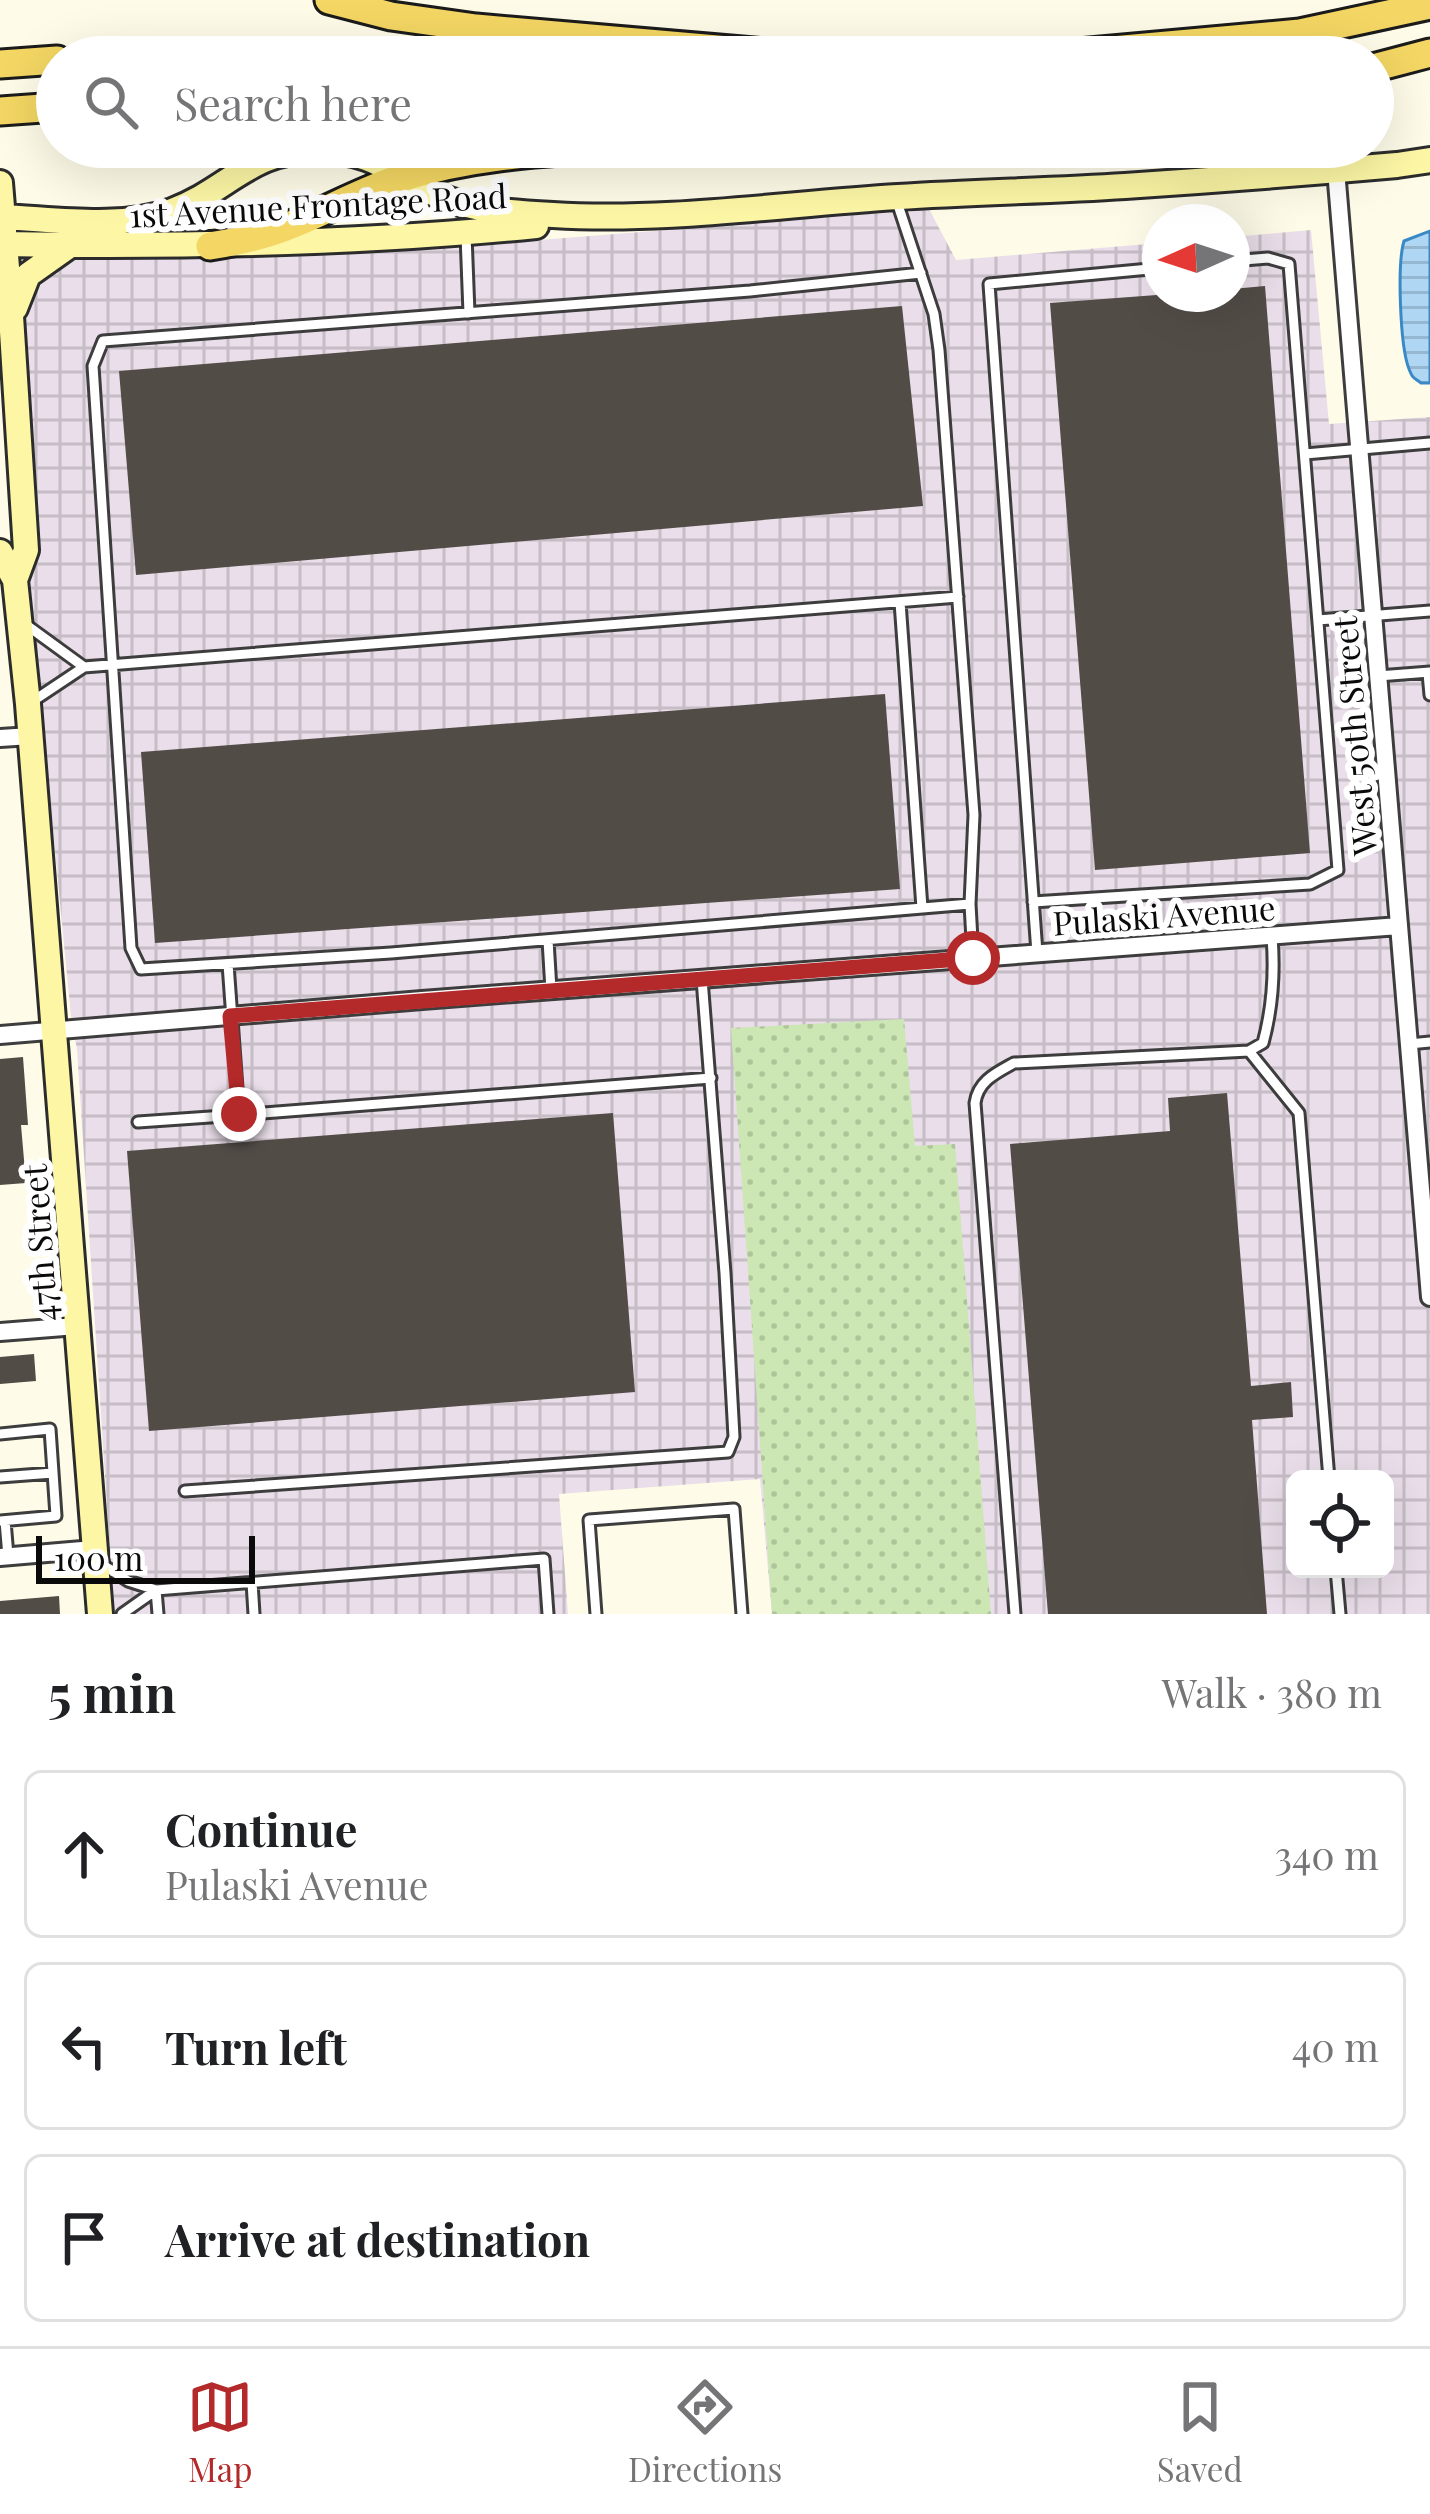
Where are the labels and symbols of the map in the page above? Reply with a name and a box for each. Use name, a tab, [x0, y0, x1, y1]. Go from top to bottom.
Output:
street label: 1st Avenue Frontage Road	[128, 172, 508, 236]
north arrow	[1142, 204, 1250, 312]
street label: West 50th Street	[1321, 613, 1385, 858]
street label: Pulaski Avenue	[1051, 884, 1277, 944]
route start	[946, 931, 1000, 985]
route end	[212, 1087, 266, 1141]
street label: 47th Street	[10, 1162, 65, 1323]
scale bar	[36, 1530, 255, 1583]

